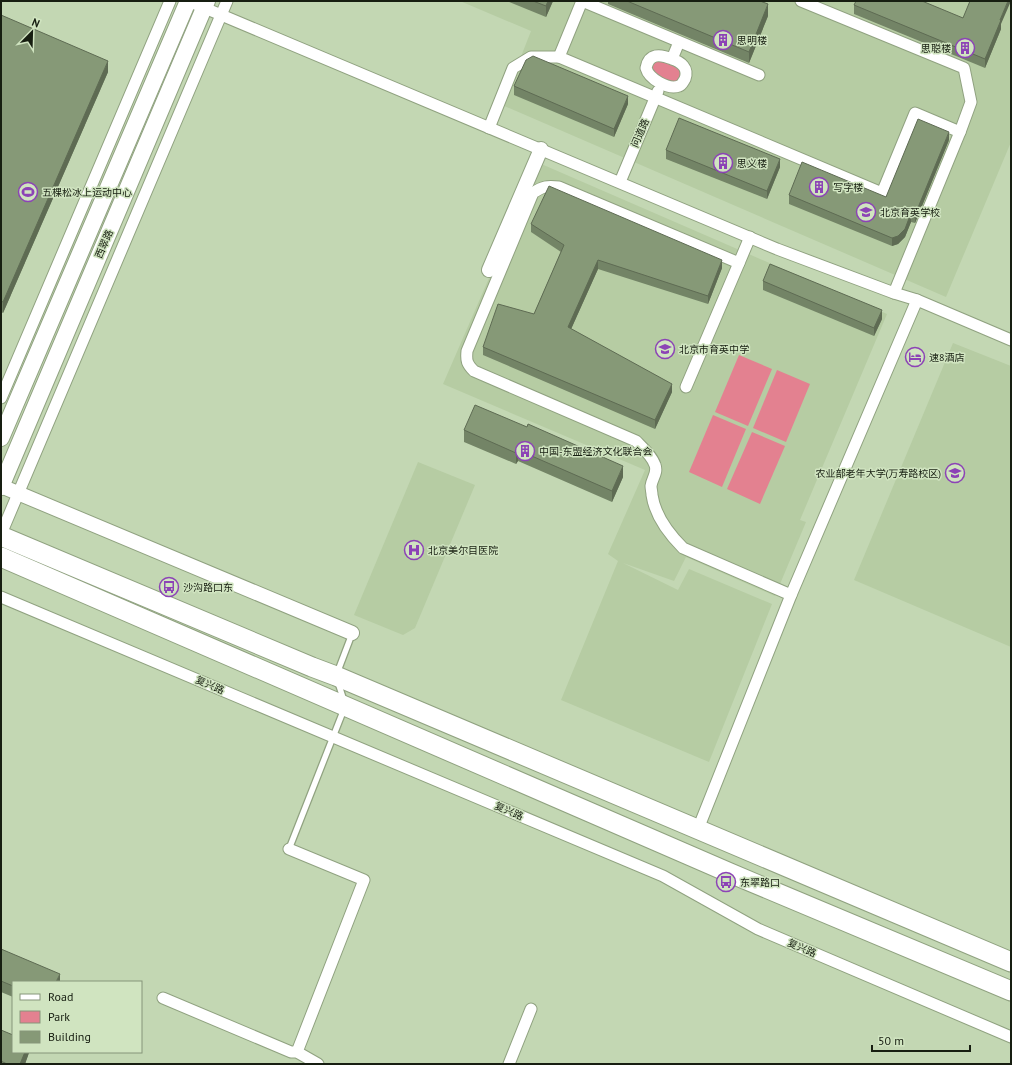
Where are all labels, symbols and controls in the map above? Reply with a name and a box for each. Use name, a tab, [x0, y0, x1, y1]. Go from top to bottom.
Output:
north arrow	[12, 12, 52, 52]
text: N	[30, 15, 42, 31]
building icon: 思明楼	[712, 29, 734, 51]
place label: 思明楼	[737, 34, 767, 47]
building icon: 思聪楼	[954, 37, 976, 59]
place label: 思聪楼	[921, 42, 951, 55]
street label: 问道路	[628, 117, 652, 149]
building icon: 思义楼	[712, 152, 734, 174]
place label: 思义楼	[737, 157, 767, 170]
building icon: 写字楼	[808, 176, 830, 198]
sports icon: 五棵松冰上运动中心	[17, 181, 39, 203]
place label: 写字楼	[833, 181, 863, 194]
place label: 五棵松冰上运动中心	[42, 186, 132, 199]
school or university icon: 北京育英学校	[855, 201, 877, 223]
place label: 北京育英学校	[880, 206, 940, 219]
street label: 西翠路	[92, 228, 116, 260]
school or university icon: 北京市育英中学	[654, 338, 676, 360]
place label: 北京市育英中学	[679, 343, 749, 356]
hotel icon: 速8酒店	[904, 346, 926, 368]
place label: 速8酒店	[929, 351, 964, 364]
building icon: 中国-东盟经济文化联合会	[514, 440, 536, 462]
place label: 中国-东盟经济文化联合会	[539, 445, 653, 458]
school or university icon: 农业部老年大学(万寿路校区)	[944, 462, 966, 484]
place label: 农业部老年大学(万寿路校区)	[815, 467, 941, 480]
hospital icon: 北京美尔目医院	[403, 539, 425, 561]
place label: 北京美尔目医院	[428, 544, 498, 557]
bus stop icon: 沙沟路口东	[158, 576, 180, 598]
place label: 沙沟路口东	[183, 581, 233, 594]
street label: 复兴路	[194, 673, 226, 697]
street label: 复兴路	[493, 799, 525, 823]
bus stop icon: 东翠路口	[715, 871, 737, 893]
place label: 东翠路口	[740, 876, 780, 889]
street label: 复兴路	[786, 936, 818, 960]
legend	[12, 981, 142, 1053]
text: Road	[48, 989, 73, 1004]
text: Park	[48, 1009, 70, 1024]
scale bar	[872, 1027, 970, 1053]
text: Building	[48, 1029, 91, 1044]
text: 50 m	[878, 1033, 904, 1048]

